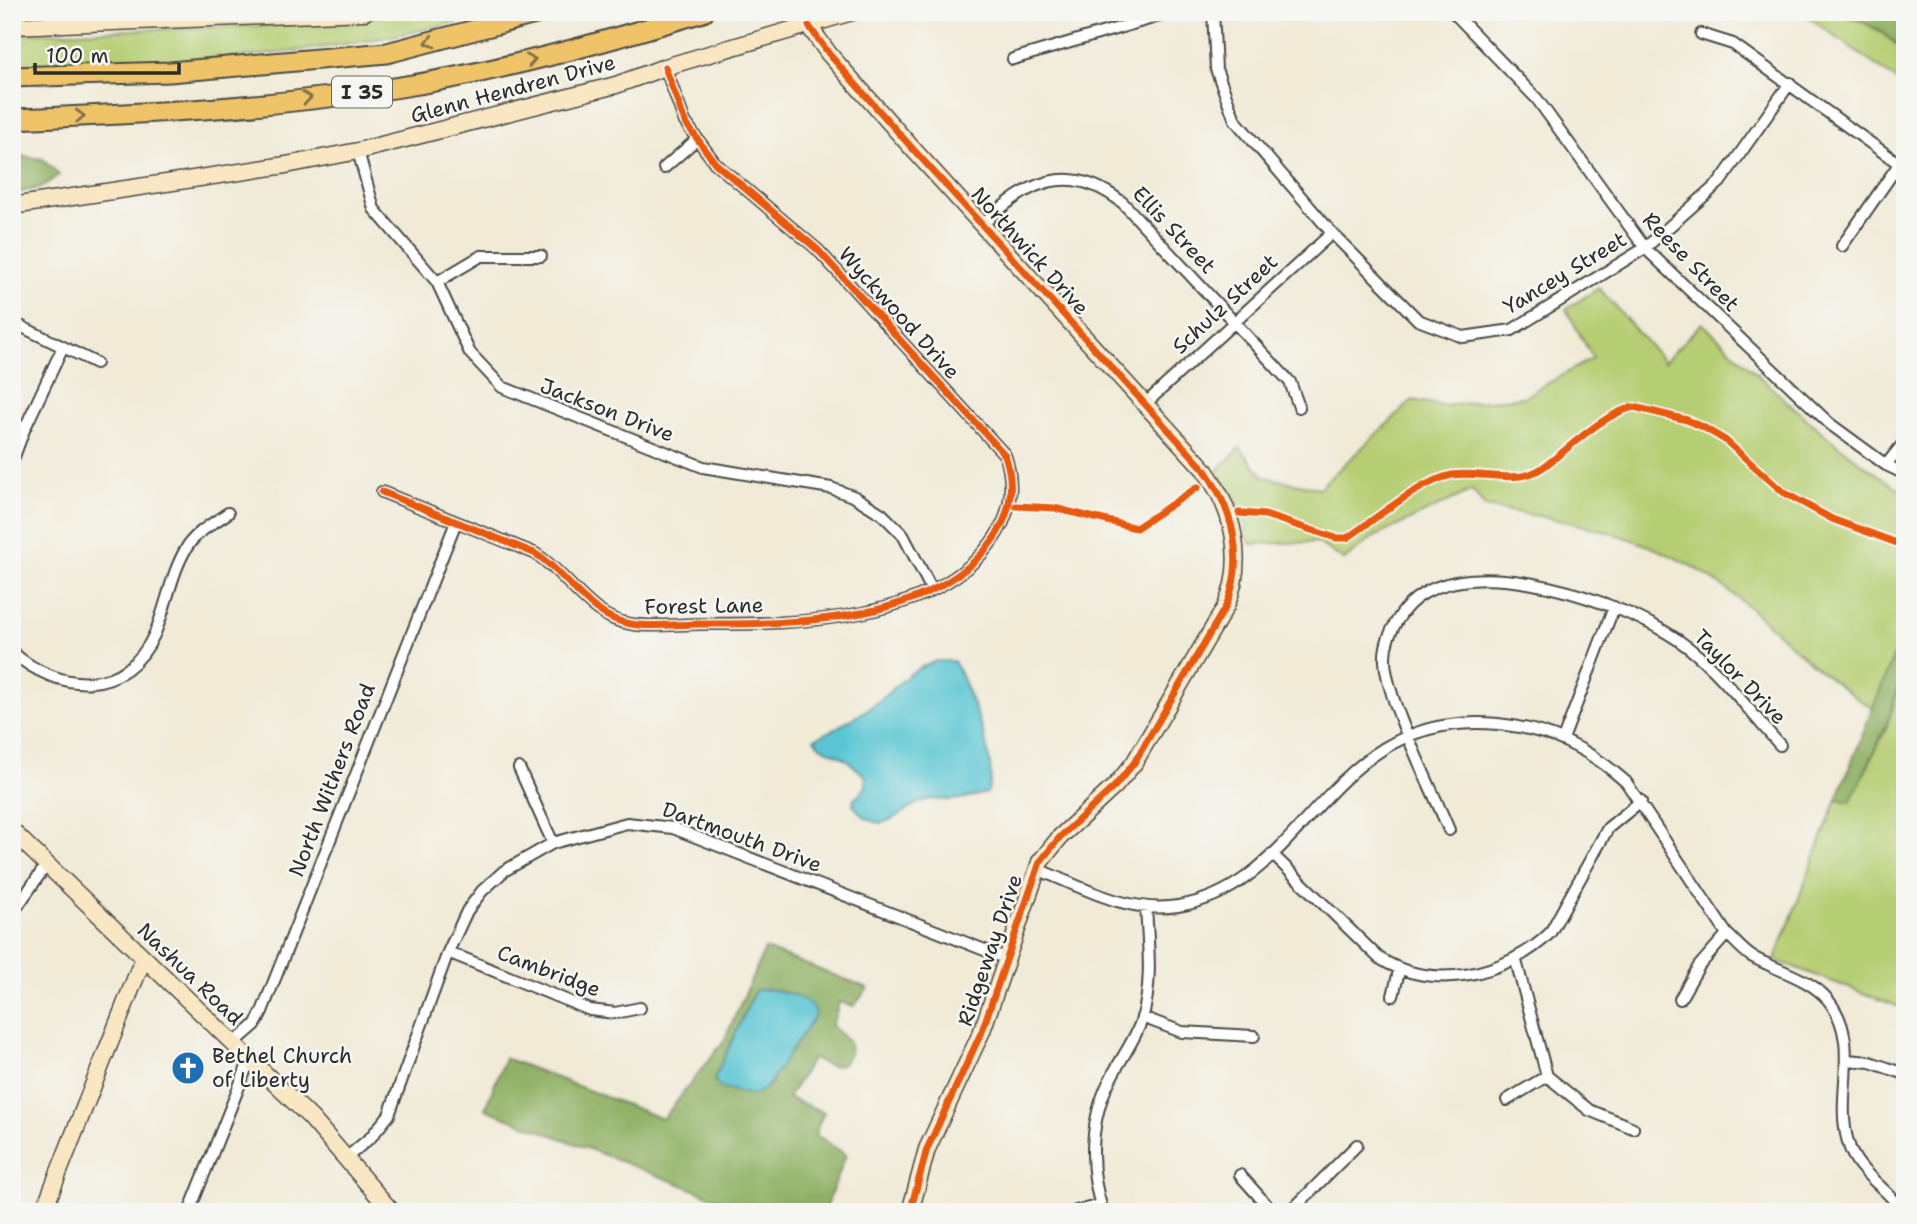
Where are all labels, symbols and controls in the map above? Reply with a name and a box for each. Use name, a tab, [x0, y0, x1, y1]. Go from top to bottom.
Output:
scale bar	[35, 32, 178, 76]
one-way arrow	[424, 34, 436, 48]
text: 100 m	[46, 42, 109, 70]
street label: Glenn Hendren Drive	[407, 48, 619, 130]
one-way arrow	[525, 53, 537, 68]
road number: I 35	[332, 76, 392, 108]
one-way arrow	[301, 91, 313, 106]
one-way arrow	[76, 108, 86, 124]
street label: Ellis Street	[1126, 180, 1222, 280]
street label: Northwick Drive	[965, 181, 1095, 321]
street label: Reese Street	[1636, 206, 1746, 318]
street label: Yancey Street	[1498, 225, 1632, 321]
street label: Wyckwood Drive	[832, 241, 966, 385]
street label: Schulz Street	[1166, 248, 1284, 360]
street label: Jackson Drive	[536, 372, 678, 448]
street label: Forest Lane	[644, 591, 764, 621]
street label: Taylor Drive	[1687, 623, 1793, 731]
street label: North Withers Road	[282, 679, 382, 881]
street label: Dartmouth Drive	[658, 795, 826, 879]
street label: Ridgeway Drive	[951, 870, 1029, 1030]
street label: Nashua Road	[131, 917, 249, 1031]
street label: Cambridge	[493, 938, 605, 1004]
place label: Bethel Church of Liberty	[212, 1042, 352, 1094]
church icon: Bethel Church of Liberty	[169, 1049, 207, 1087]

